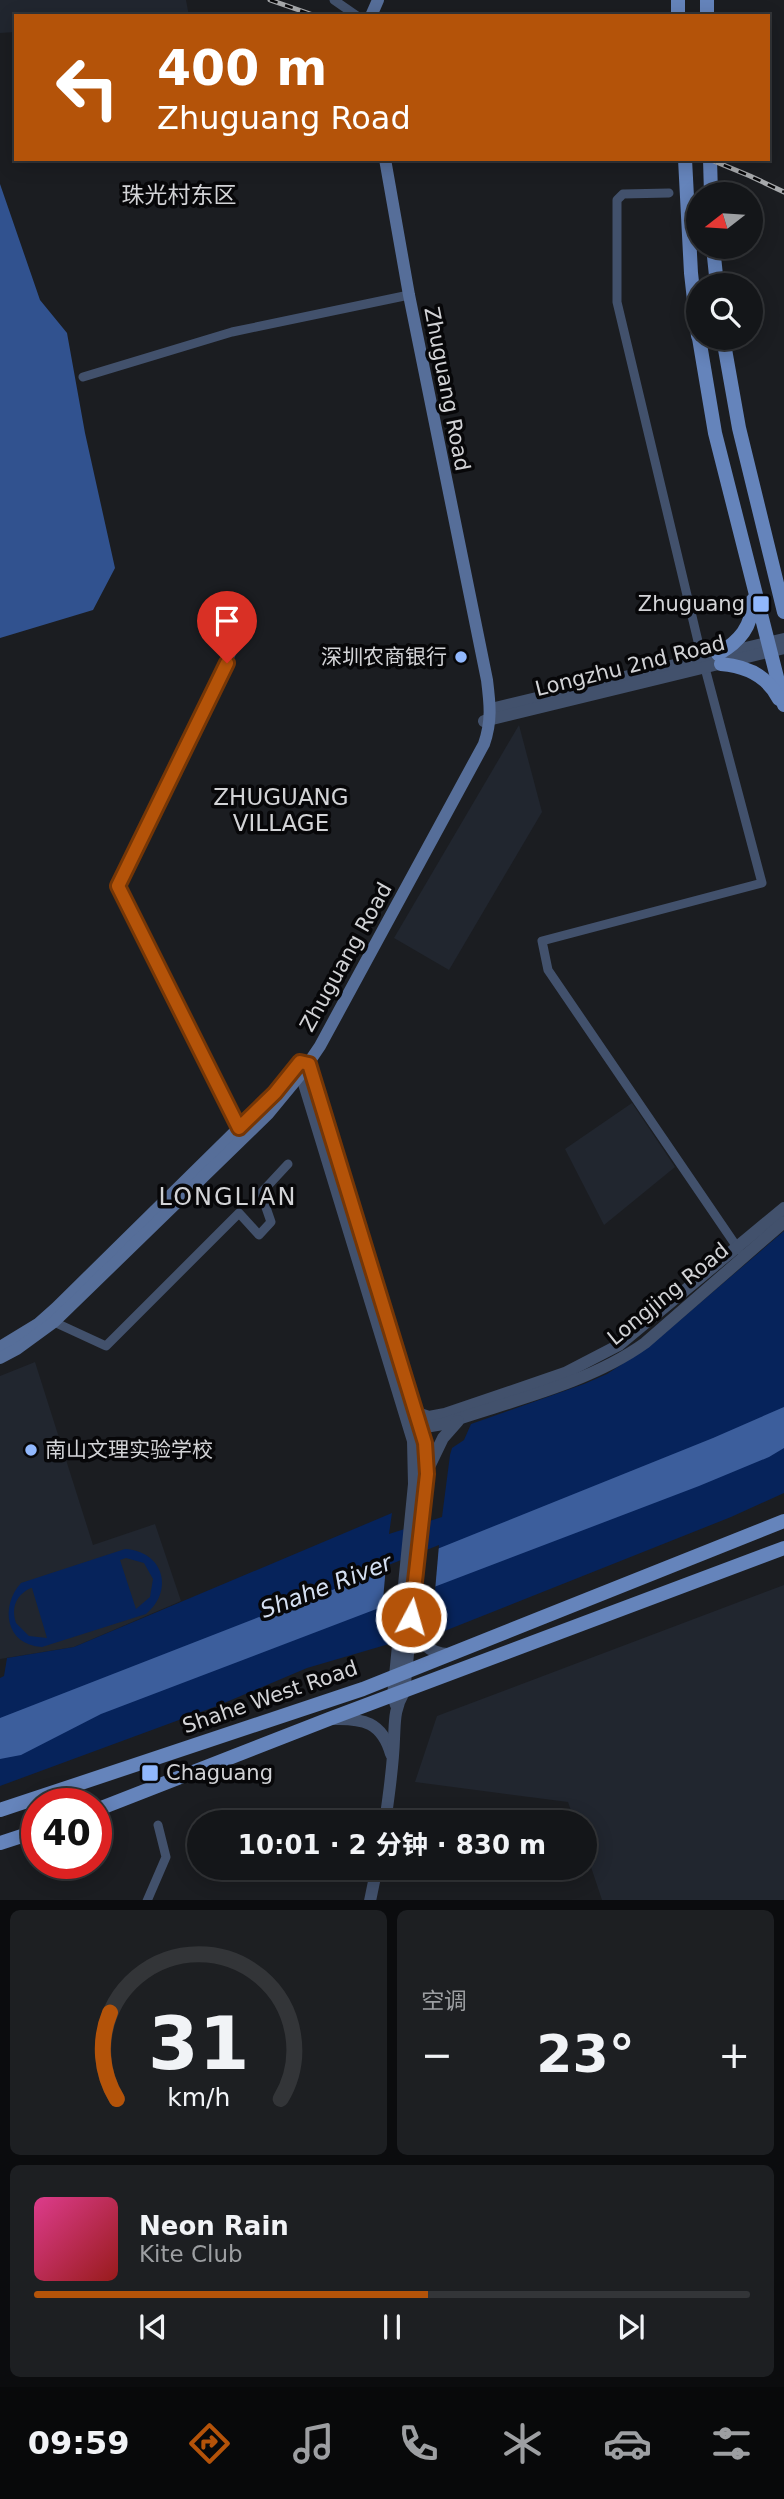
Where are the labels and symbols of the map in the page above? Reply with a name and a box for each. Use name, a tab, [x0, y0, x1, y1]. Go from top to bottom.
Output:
district label: 珠光村东区	[122, 182, 237, 208]
north arrow	[686, 182, 763, 259]
street label: Zhuguang Road	[419, 305, 475, 473]
pin	[197, 591, 257, 663]
place label: Zhuguang	[638, 592, 745, 616]
marker: Zhuguang	[751, 594, 771, 614]
street label: Longzhu 2nd Road	[533, 631, 727, 701]
place label: 深圳农商银行	[321, 645, 447, 669]
marker: 深圳农商银行	[453, 649, 469, 665]
district label: ZHUGUANG VILLAGE	[213, 784, 349, 836]
street label: Zhuguang Road	[295, 878, 397, 1036]
district label: LONGLIAN	[159, 1183, 297, 1211]
street label: Longjing Road	[603, 1238, 733, 1350]
place label: 南山文理实验学校	[45, 1438, 213, 1462]
marker: 南山文理实验学校	[23, 1442, 39, 1458]
water label: Shahe River	[257, 1548, 397, 1623]
position arrow	[374, 1580, 448, 1654]
street label: Shahe West Road	[179, 1656, 361, 1738]
place label: Chaguang	[166, 1761, 273, 1785]
marker: Chaguang	[140, 1763, 160, 1783]
speed limit sign: 40	[21, 1788, 112, 1879]

